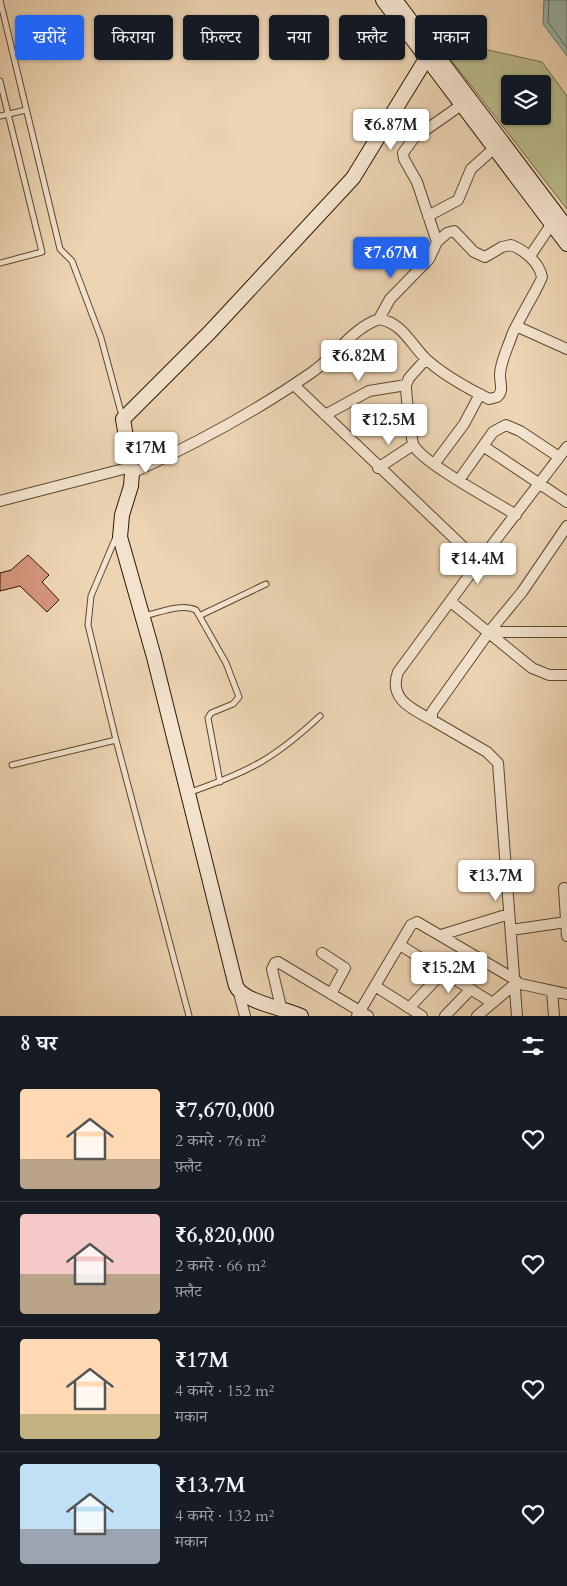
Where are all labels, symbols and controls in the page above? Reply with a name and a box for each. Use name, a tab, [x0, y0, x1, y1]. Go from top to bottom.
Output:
chip: खरीदें	[15, 15, 84, 60]
chip: किराया	[94, 15, 173, 60]
chip: फ़िल्टर	[183, 15, 259, 60]
chip: नया	[269, 15, 329, 60]
chip: फ़्लैट	[339, 15, 405, 60]
chip: मकान	[415, 15, 487, 60]
map controls	[501, 75, 551, 125]
button: layers	[501, 75, 551, 125]
pin: ₹6.87M	[350, 108, 432, 151]
text: ₹6.87M	[364, 114, 418, 136]
pin: ₹7.67M	[350, 236, 432, 279]
text: ₹7.67M	[364, 242, 418, 264]
pin: ₹6.82M	[318, 340, 400, 382]
text: ₹6.82M	[332, 345, 386, 367]
pin: ₹12.5M	[348, 404, 430, 446]
text: ₹12.5M	[362, 409, 416, 431]
pin: ₹17M	[116, 432, 176, 474]
text: ₹17M	[126, 437, 166, 459]
pin: ₹14.4M	[437, 542, 519, 585]
text: ₹14.4M	[451, 548, 505, 570]
pin: ₹13.7M	[455, 860, 537, 902]
text: ₹13.7M	[469, 865, 523, 887]
pin: ₹15.2M	[408, 952, 490, 994]
text: ₹15.2M	[422, 957, 476, 979]
text: 8 घर	[20, 1029, 57, 1058]
icon: filters	[519, 1032, 547, 1060]
text: ₹7,670,000	[175, 1096, 274, 1125]
icon: home	[60, 1109, 120, 1169]
icon: heart	[519, 1125, 547, 1153]
text: 2 कमरे · 76 m²	[175, 1130, 266, 1152]
text: फ़्लैट	[175, 1156, 202, 1178]
text: ₹6,820,000	[175, 1221, 274, 1250]
icon: home	[60, 1234, 120, 1294]
icon: heart	[519, 1250, 547, 1278]
text: 2 कमरे · 66 m²	[175, 1255, 266, 1277]
text: फ़्लैट	[175, 1281, 202, 1303]
text: ₹17M	[175, 1346, 229, 1375]
icon: home	[60, 1359, 120, 1419]
icon: heart	[519, 1375, 547, 1403]
text: 4 कमरे · 152 m²	[175, 1380, 274, 1402]
text: मकान	[175, 1406, 207, 1428]
text: ₹13.7M	[175, 1471, 246, 1500]
icon: home	[60, 1484, 120, 1544]
icon: heart	[519, 1500, 547, 1528]
text: 4 कमरे · 132 m²	[175, 1505, 274, 1527]
text: मकान	[175, 1531, 207, 1553]

